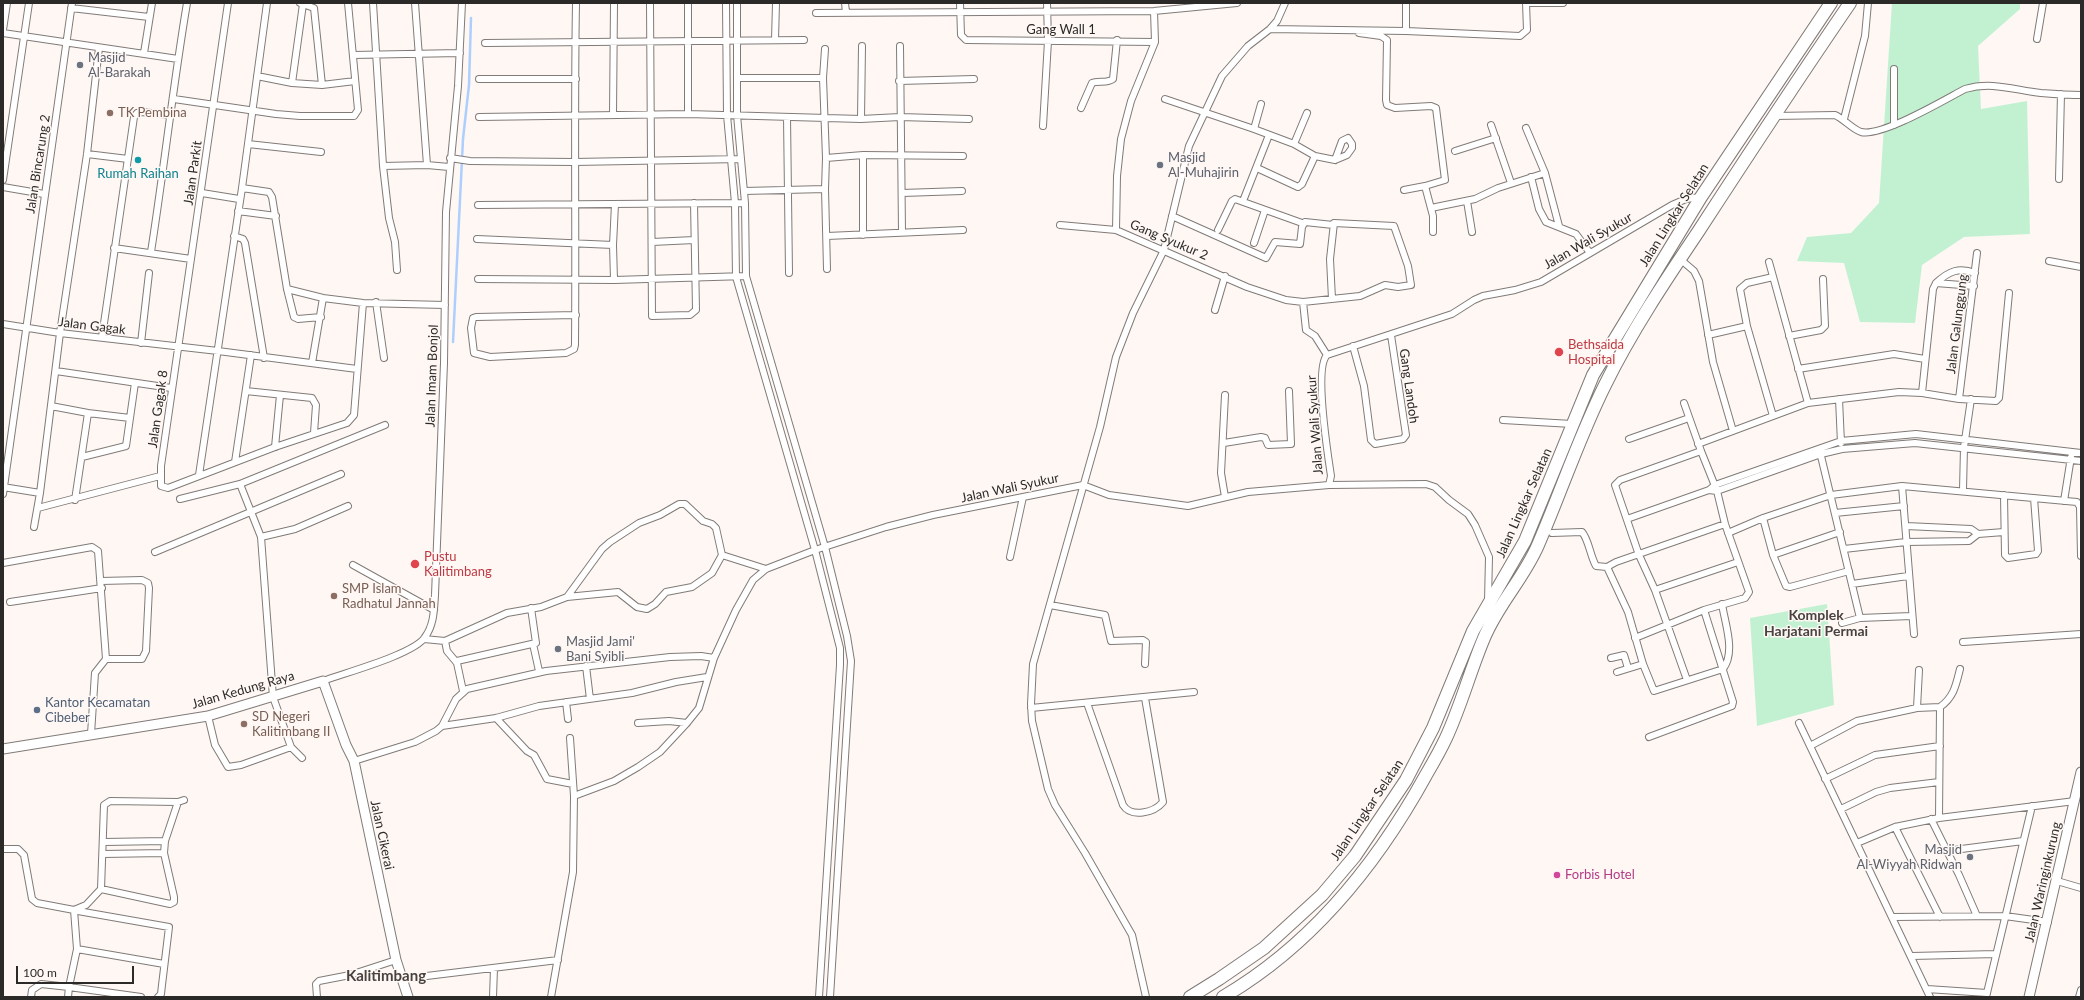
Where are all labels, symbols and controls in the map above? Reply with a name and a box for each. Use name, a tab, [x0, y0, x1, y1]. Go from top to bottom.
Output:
street label: Gang Wall 1	[1026, 22, 1096, 38]
place label: Masjid Al-Barakah	[88, 50, 151, 81]
marker: Masjid Al-Barakah	[75, 60, 85, 70]
place label: TK Pembina	[118, 105, 187, 121]
marker: TK Pembina	[105, 108, 115, 118]
street label: Jalan Bincarung 2	[22, 113, 54, 215]
street label: Jalan Parkit	[181, 140, 205, 206]
place label: Masjid Al-Muhajirin	[1168, 150, 1239, 181]
marker: Rumah Raihan	[133, 155, 143, 165]
marker: Masjid Al-Muhajirin	[1155, 160, 1165, 170]
street label: Jalan Lingkar Selatan	[1636, 161, 1712, 269]
place label: Rumah Raihan	[97, 166, 179, 182]
street label: Jalan Wali Syukur	[1541, 209, 1635, 273]
street label: Gang Syukur 2	[1128, 217, 1210, 263]
street label: Jalan Galunggung	[1943, 273, 1971, 375]
street label: Jalan Gagak	[58, 314, 126, 338]
street label: Jalan Imam Bonjol	[422, 324, 442, 428]
place label: Bethsaida Hospital	[1568, 337, 1624, 368]
marker: Bethsaida Hospital	[1553, 346, 1565, 358]
street label: Gang Landoh	[1396, 348, 1422, 424]
street label: Jalan Gagak 8	[145, 369, 171, 449]
street label: Jalan Wali Syukur	[1304, 375, 1326, 475]
street label: Jalan Lingkar Selatan	[1493, 446, 1555, 560]
street label: Jalan Wali Syukur	[960, 470, 1060, 506]
place label: Pustu Kalitimbang	[424, 549, 492, 580]
marker: Pustu Kalitimbang	[409, 558, 421, 570]
place label: SMP Islam Radhatul Jannah	[342, 581, 436, 612]
marker: SMP Islam Radhatul Jannah	[329, 591, 339, 601]
district label: Komplek Harjatani Permai	[1764, 607, 1868, 640]
place label: Masjid Jami' Bani Syibli	[566, 634, 635, 665]
marker: Masjid Jami' Bani Syibli	[553, 644, 563, 654]
street label: Jalan Kedung Raya	[190, 668, 296, 712]
place label: Kantor Kecamatan Cibeber	[45, 695, 150, 726]
marker: Kantor Kecamatan Cibeber	[32, 705, 42, 715]
place label: SD Negeri Kalitimbang II	[252, 709, 330, 740]
marker: SD Negeri Kalitimbang II	[239, 719, 249, 729]
street label: Jalan Lingkar Selatan	[1327, 757, 1407, 863]
street label: Jalan Cikerai	[367, 799, 397, 871]
street label: Jalan Waringinkurung	[2022, 820, 2064, 944]
place label: Masjid Al-Wiyyah Ridwan	[1856, 842, 1962, 873]
marker: Masjid Al-Wiyyah Ridwan	[1965, 852, 1975, 862]
place label: Forbis Hotel	[1565, 867, 1635, 883]
marker: Forbis Hotel	[1552, 870, 1562, 880]
scale bar	[18, 958, 136, 984]
text: 100 m	[23, 965, 57, 980]
district label: Kalitimbang	[346, 967, 426, 985]

